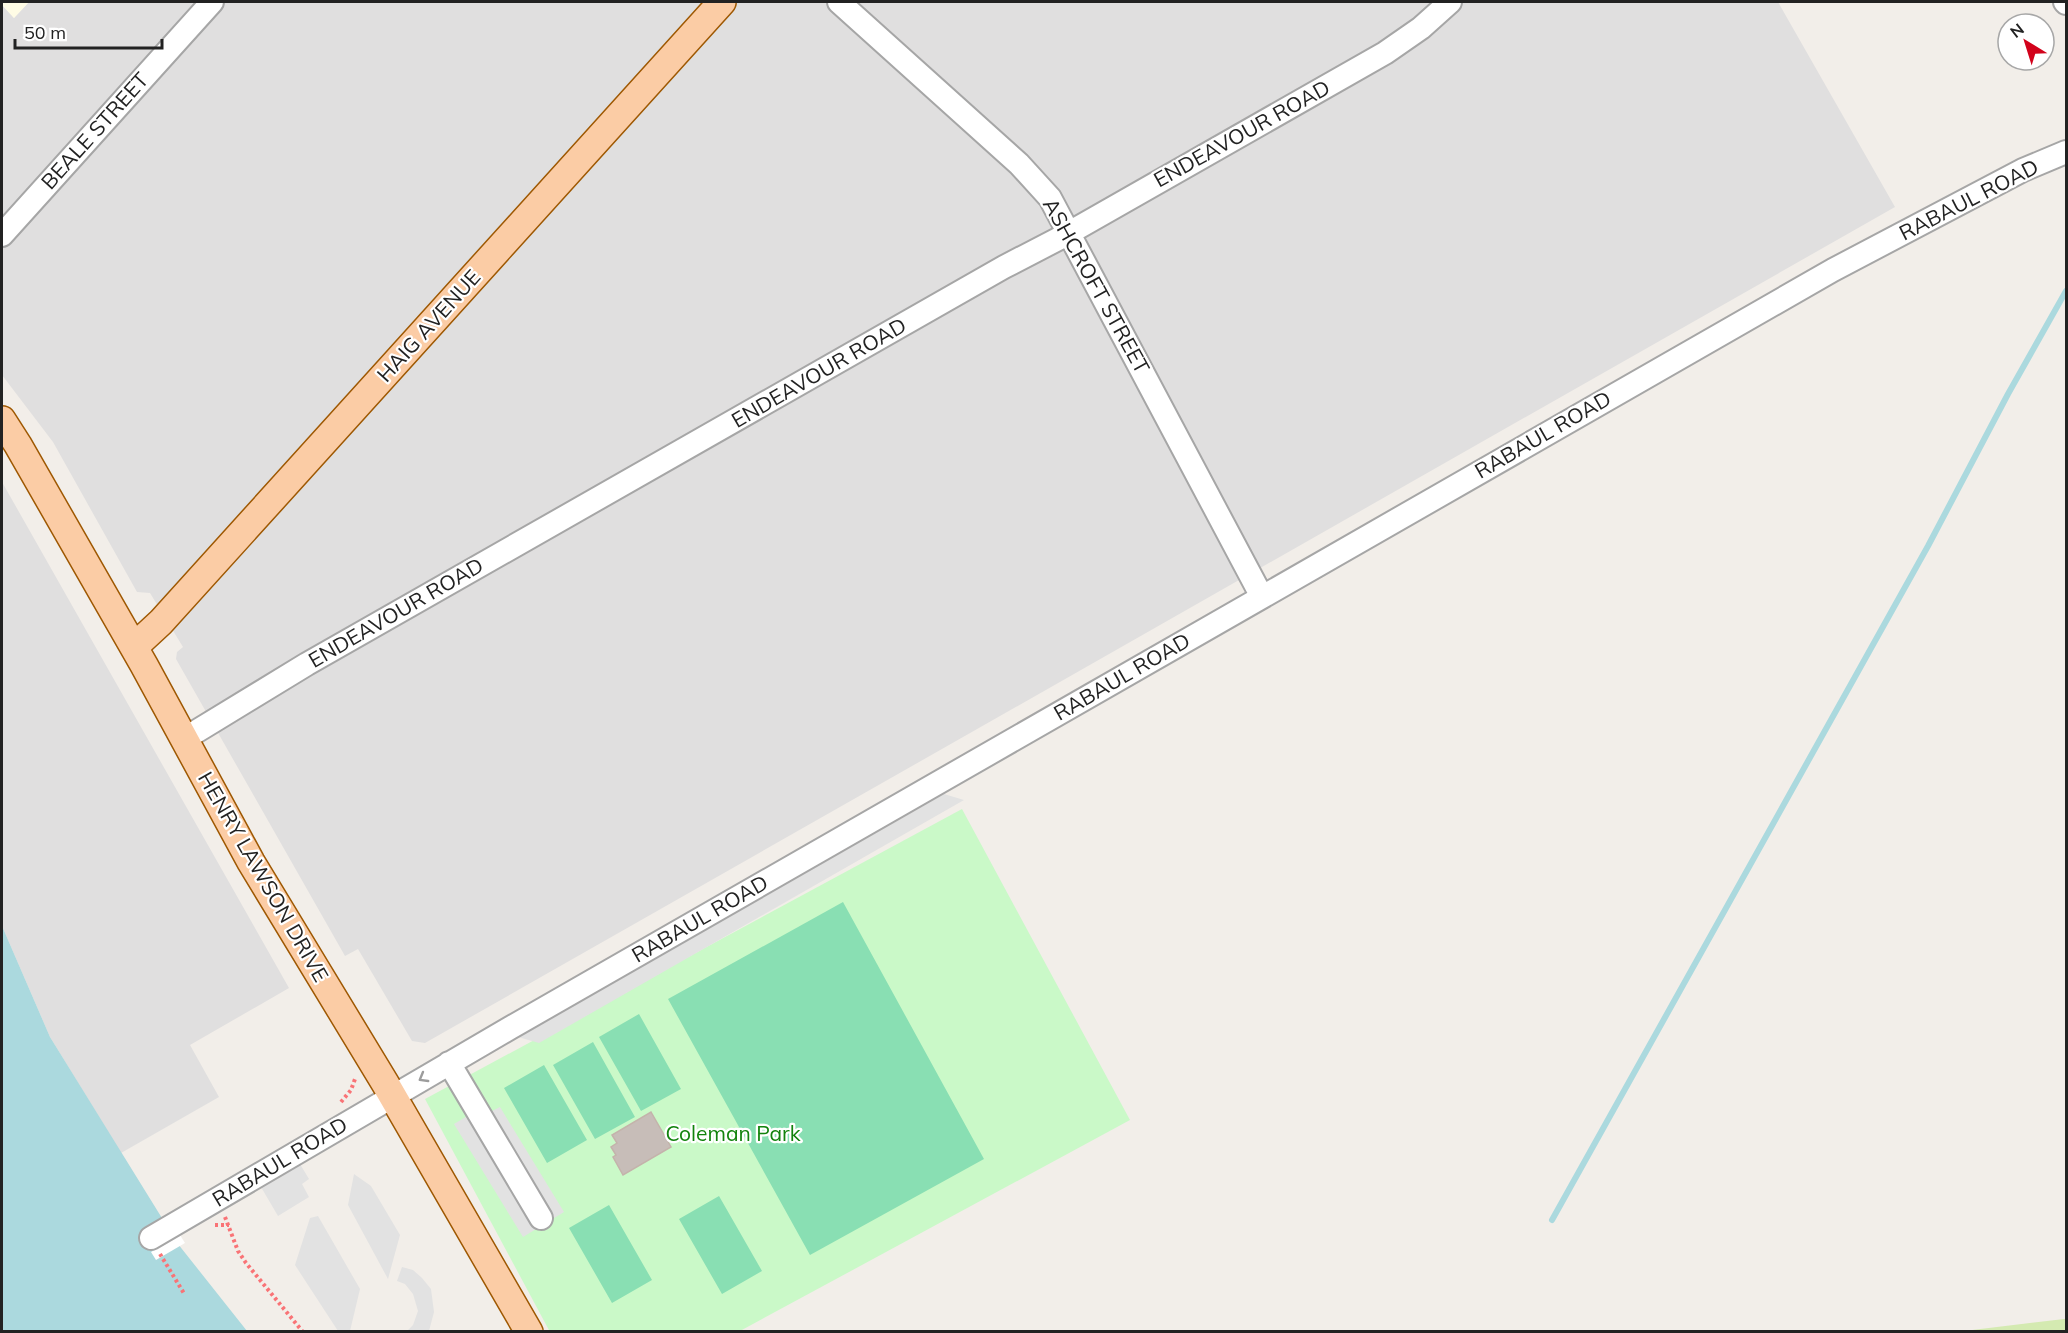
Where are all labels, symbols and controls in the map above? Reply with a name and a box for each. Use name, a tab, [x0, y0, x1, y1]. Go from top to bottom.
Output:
scale bar	[15, 12, 162, 50]
north arrow	[1996, 12, 2056, 72]
text: N	[2006, 19, 2028, 42]
text: 50 m	[24, 21, 66, 44]
street label: BEALE STREET	[35, 66, 154, 194]
street label: ENDEAVOUR ROAD	[1149, 74, 1334, 192]
street label: RABAUL ROAD	[1895, 153, 2043, 245]
street label: ASHCROFT STREET	[1038, 193, 1156, 378]
street label: HAIG AVENUE	[371, 264, 486, 387]
street label: ENDEAVOUR ROAD	[727, 312, 910, 433]
street label: RABAUL ROAD	[1470, 385, 1615, 484]
street label: ENDEAVOUR ROAD	[304, 552, 487, 673]
street label: RABAUL ROAD	[1049, 627, 1194, 726]
street label: HENRY LAWSON DRIVE	[193, 767, 335, 986]
street label: RABAUL ROAD	[627, 869, 772, 968]
one-way arrow	[419, 1071, 429, 1083]
street label: RABAUL ROAD	[207, 1111, 352, 1212]
park label: Coleman Park	[665, 1120, 801, 1146]

